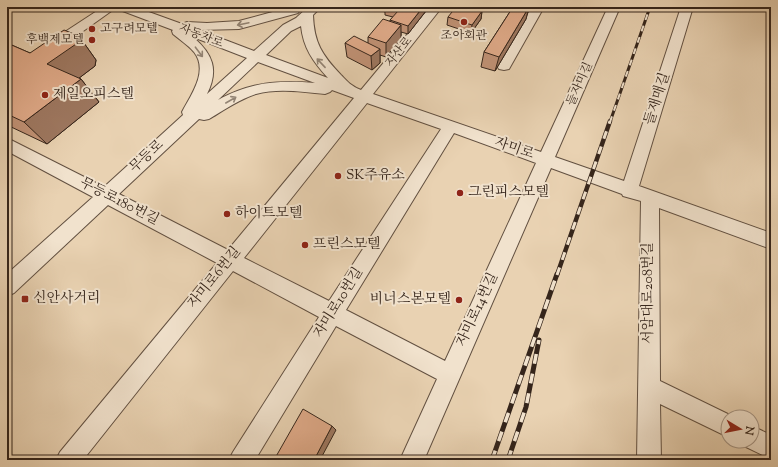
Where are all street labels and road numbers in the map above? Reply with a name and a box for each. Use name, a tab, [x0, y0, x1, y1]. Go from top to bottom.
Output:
street label: 자동차로	[176, 19, 226, 53]
street label: 자산로	[381, 33, 417, 71]
street label: 들자미길	[562, 59, 598, 109]
street label: 들재매길	[640, 70, 676, 128]
street label: 자미로	[492, 133, 537, 165]
street label: 무등로	[125, 136, 169, 178]
street label: 무등로180번길	[76, 173, 162, 231]
street label: 서암대로208번길	[639, 242, 659, 344]
street label: 자미로6번길	[184, 243, 246, 313]
street label: 자미로10번길	[309, 264, 369, 342]
street label: 자미로14번길	[452, 270, 504, 350]

